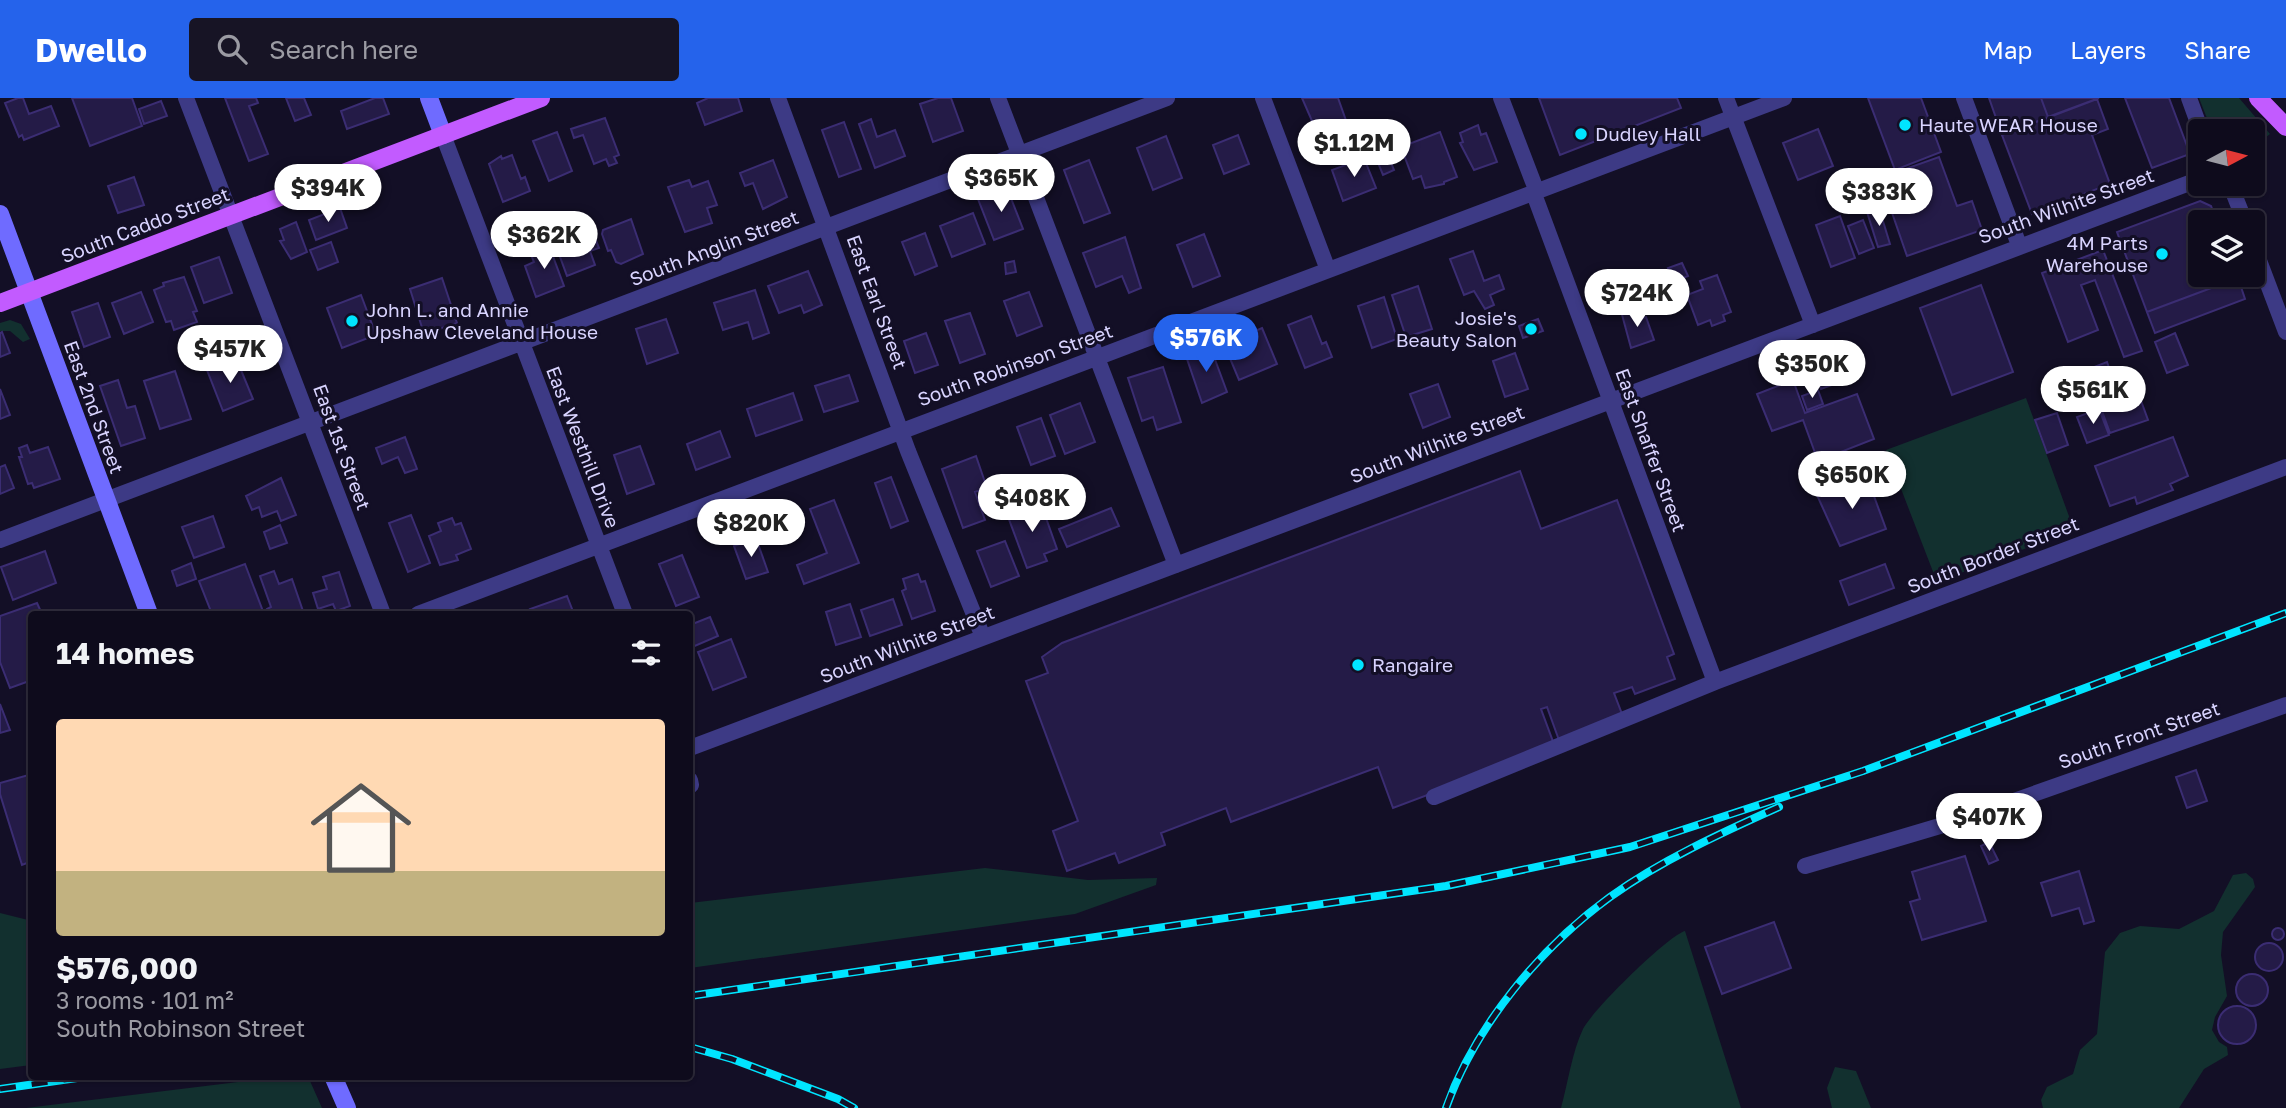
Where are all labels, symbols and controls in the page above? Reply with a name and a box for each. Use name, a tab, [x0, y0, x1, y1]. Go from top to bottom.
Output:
search box	[189, 18, 679, 81]
text: Dwello	[35, 30, 147, 69]
icon: search	[213, 30, 251, 68]
text: Search here	[269, 34, 418, 65]
text: Map	[1983, 35, 2032, 64]
text: Layers	[2070, 35, 2146, 64]
text: Share	[2184, 35, 2251, 64]
place label: Haute WEAR House	[1919, 113, 2098, 136]
marker: Haute WEAR House	[1897, 117, 1913, 133]
north arrow	[2188, 119, 2264, 196]
map controls	[2188, 119, 2265, 287]
pin: $1.12M	[1297, 120, 1411, 179]
place label: Dudley Hall	[1595, 122, 1701, 145]
marker: Dudley Hall	[1573, 126, 1589, 142]
text: $1.12M	[1314, 128, 1394, 156]
pin: $365K	[952, 155, 1050, 214]
text: $365K	[964, 163, 1038, 191]
street label: South Wilhite Street	[1975, 163, 2157, 248]
pin: $394K	[279, 164, 377, 224]
pin: $383K	[1830, 169, 1928, 228]
text: $394K	[290, 173, 366, 201]
text: $383K	[1842, 177, 1916, 205]
street label: South Caddo Street	[57, 182, 232, 267]
street label: South Anglin Street	[626, 205, 802, 290]
button: layers	[2188, 210, 2265, 287]
pin: $362K	[495, 212, 593, 271]
text: $362K	[507, 220, 581, 248]
place label: 4M Parts Warehouse	[2046, 231, 2148, 276]
street label: East Earl Street	[843, 232, 912, 372]
marker: 4M Parts Warehouse	[2154, 246, 2170, 262]
pin: $724K	[1588, 270, 1686, 329]
text: $724K	[1600, 278, 1674, 306]
place label: John L. and Annie Upshaw Cleveland House	[366, 298, 598, 343]
place label: Josie's Beauty Salon	[1396, 306, 1517, 351]
marker: John L. and Annie Upshaw Cleveland House	[344, 313, 360, 329]
pin: $576K	[1157, 314, 1255, 374]
street label: South Robinson Street	[914, 319, 1115, 411]
marker: Josie's Beauty Salon	[1523, 321, 1539, 337]
text: $576K	[1169, 323, 1243, 351]
pin: $457K	[181, 326, 279, 385]
text: $457K	[193, 334, 267, 362]
street label: East 2nd Street	[60, 337, 129, 477]
pin: $350K	[1763, 341, 1861, 400]
text: $350K	[1774, 349, 1850, 377]
street label: East Westhill Drive	[542, 363, 625, 531]
street label: East Shaffer Street	[1611, 365, 1692, 535]
pin: $561K	[2044, 366, 2142, 426]
text: $561K	[2057, 375, 2129, 403]
street label: East 1st Street	[309, 381, 376, 513]
street label: South Wilhite Street	[1346, 400, 1527, 487]
pin: $650K	[1803, 452, 1901, 511]
text: $650K	[1814, 460, 1890, 488]
pin: $408K	[983, 474, 1081, 534]
text: $408K	[994, 483, 1070, 511]
pin: $820K	[702, 500, 800, 559]
text: $820K	[713, 508, 789, 536]
street label: South Border Street	[1904, 511, 2082, 598]
street label: South Wilhite Street	[816, 600, 997, 687]
icon: filters	[627, 634, 665, 672]
text: 14 homes	[56, 635, 195, 671]
place label: Rangaire	[1372, 653, 1453, 676]
marker: Rangaire	[1350, 657, 1366, 673]
street label: South Front Street	[2055, 696, 2223, 773]
icon: home	[298, 765, 424, 891]
pin: $407K	[1940, 794, 2038, 853]
text: $407K	[1952, 802, 2026, 830]
text: $576,000	[56, 950, 198, 986]
text: 3 rooms · 101 m²	[56, 986, 233, 1014]
text: South Robinson Street	[56, 1014, 305, 1042]

